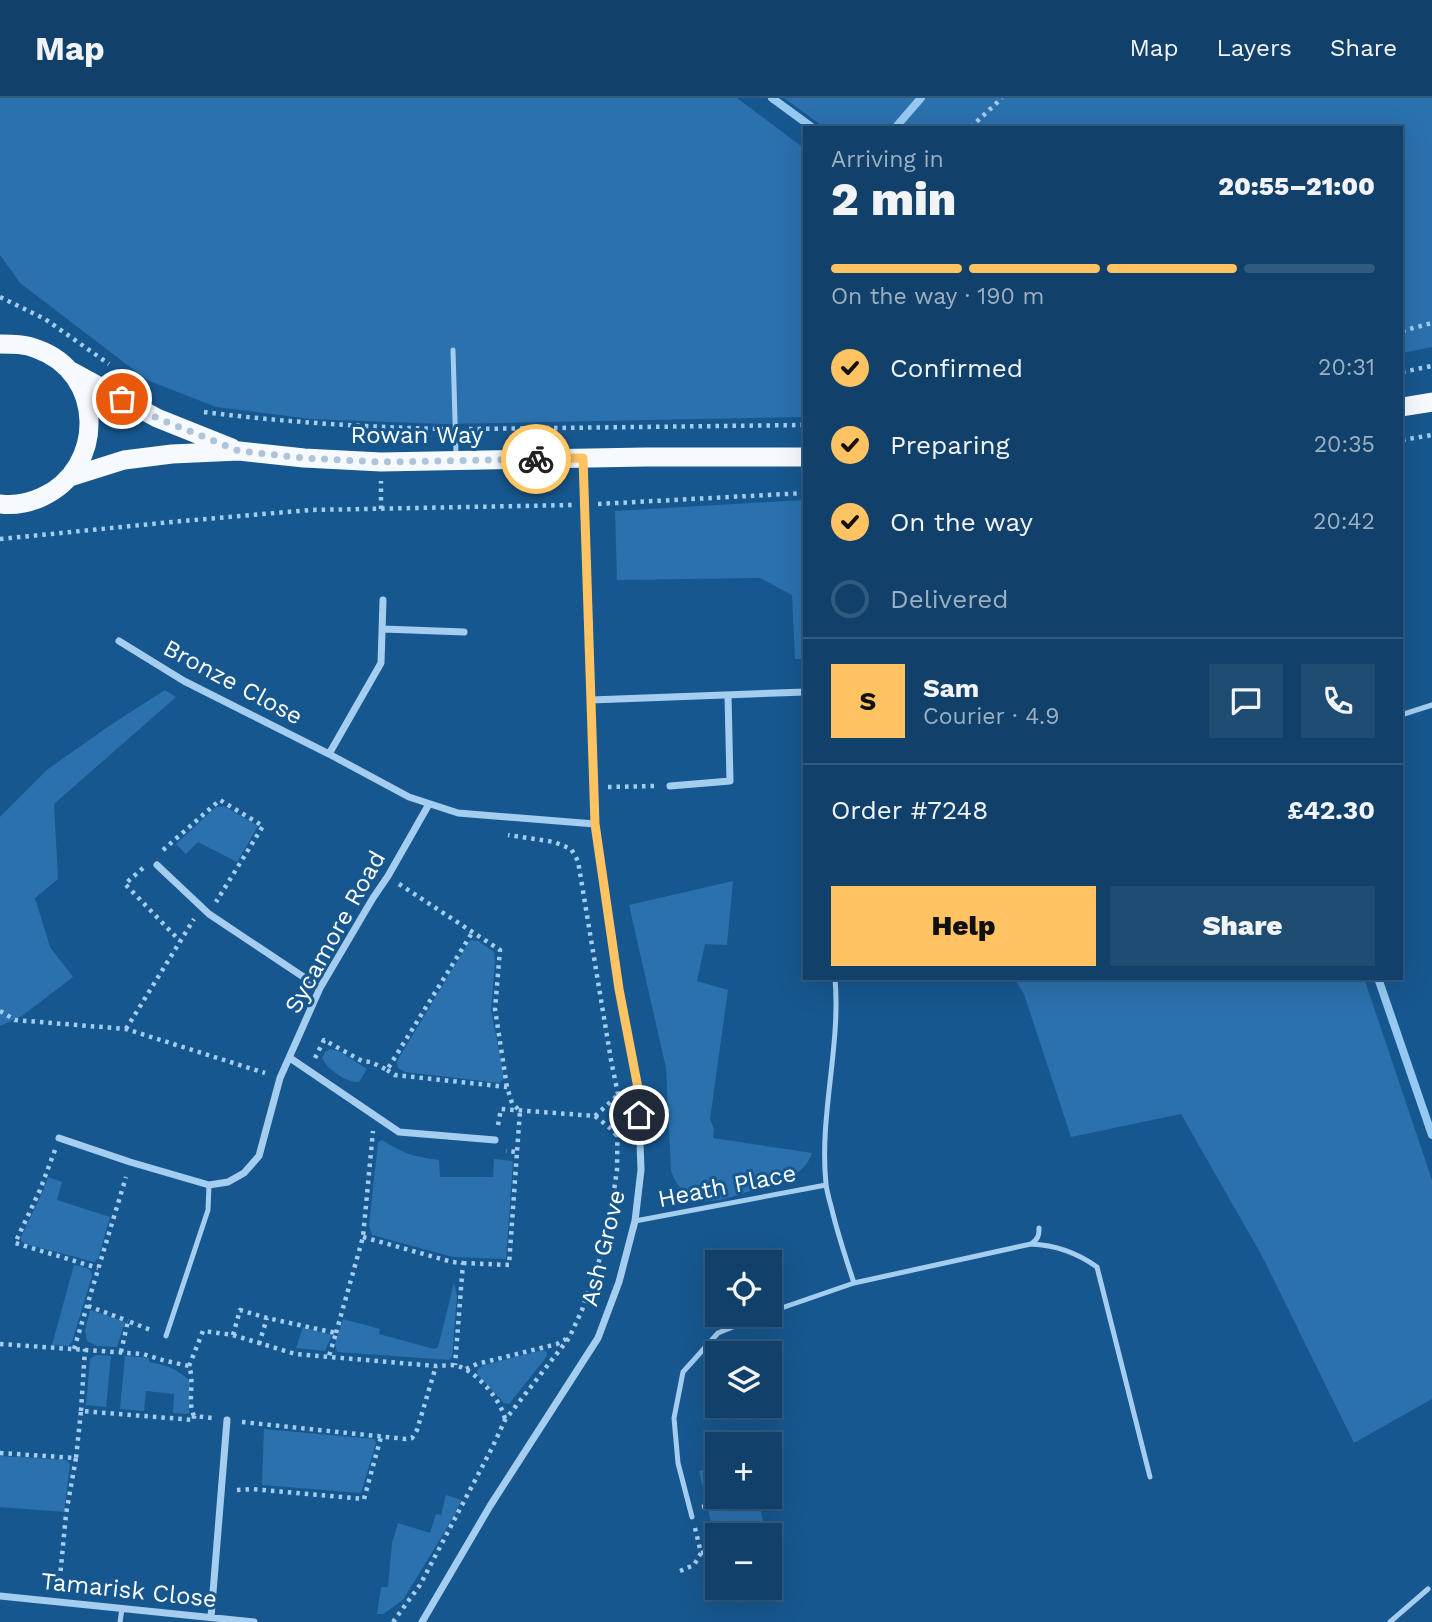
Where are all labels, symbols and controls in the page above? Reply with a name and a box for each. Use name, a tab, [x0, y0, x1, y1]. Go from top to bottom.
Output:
text: Map	[35, 29, 105, 68]
text: Map	[1130, 34, 1178, 62]
text: Layers	[1216, 34, 1292, 62]
text: Share	[1330, 34, 1397, 62]
text: Arriving in	[831, 146, 944, 173]
text: 20:55–21:00	[1218, 171, 1375, 201]
text: 2 min	[831, 172, 956, 226]
text: On the way · 190 m	[831, 283, 1044, 310]
icon: check	[831, 349, 869, 387]
text: Confirmed	[890, 353, 1023, 383]
text: 20:31	[1318, 354, 1375, 381]
pin	[92, 369, 152, 429]
icon: bag	[103, 380, 141, 418]
street label: Rowan Way	[351, 421, 484, 449]
courier	[501, 424, 571, 494]
icon: check	[831, 426, 869, 464]
text: Preparing	[890, 430, 1010, 460]
text: 20:35	[1314, 431, 1375, 458]
icon: bike	[517, 440, 555, 478]
icon: check	[831, 503, 869, 541]
text: On the way	[890, 507, 1033, 537]
text: 20:42	[1313, 508, 1375, 535]
text: Delivered	[890, 584, 1009, 614]
street label: Bronze Close	[159, 634, 307, 730]
button: chat	[1209, 664, 1283, 738]
button: phone	[1301, 664, 1375, 738]
text: Sam	[923, 673, 979, 703]
text: S	[860, 686, 876, 716]
text: Courier · 4.9	[923, 703, 1059, 730]
text: Order #7248	[831, 795, 988, 825]
text: £42.30	[1287, 795, 1375, 825]
street label: Sycamore Road	[279, 846, 391, 1018]
button: Help	[831, 886, 1096, 966]
button: Share	[1110, 886, 1375, 966]
pin	[609, 1085, 669, 1145]
icon: home	[620, 1096, 658, 1134]
street label: Heath Place	[655, 1159, 799, 1213]
street label: Ash Grove	[575, 1187, 631, 1309]
map controls	[705, 1250, 782, 1600]
button: locate	[705, 1250, 782, 1327]
button: layers	[705, 1341, 782, 1418]
button: +	[705, 1432, 782, 1509]
button: −	[705, 1523, 782, 1600]
street label: Tamarisk Close	[40, 1567, 218, 1613]

